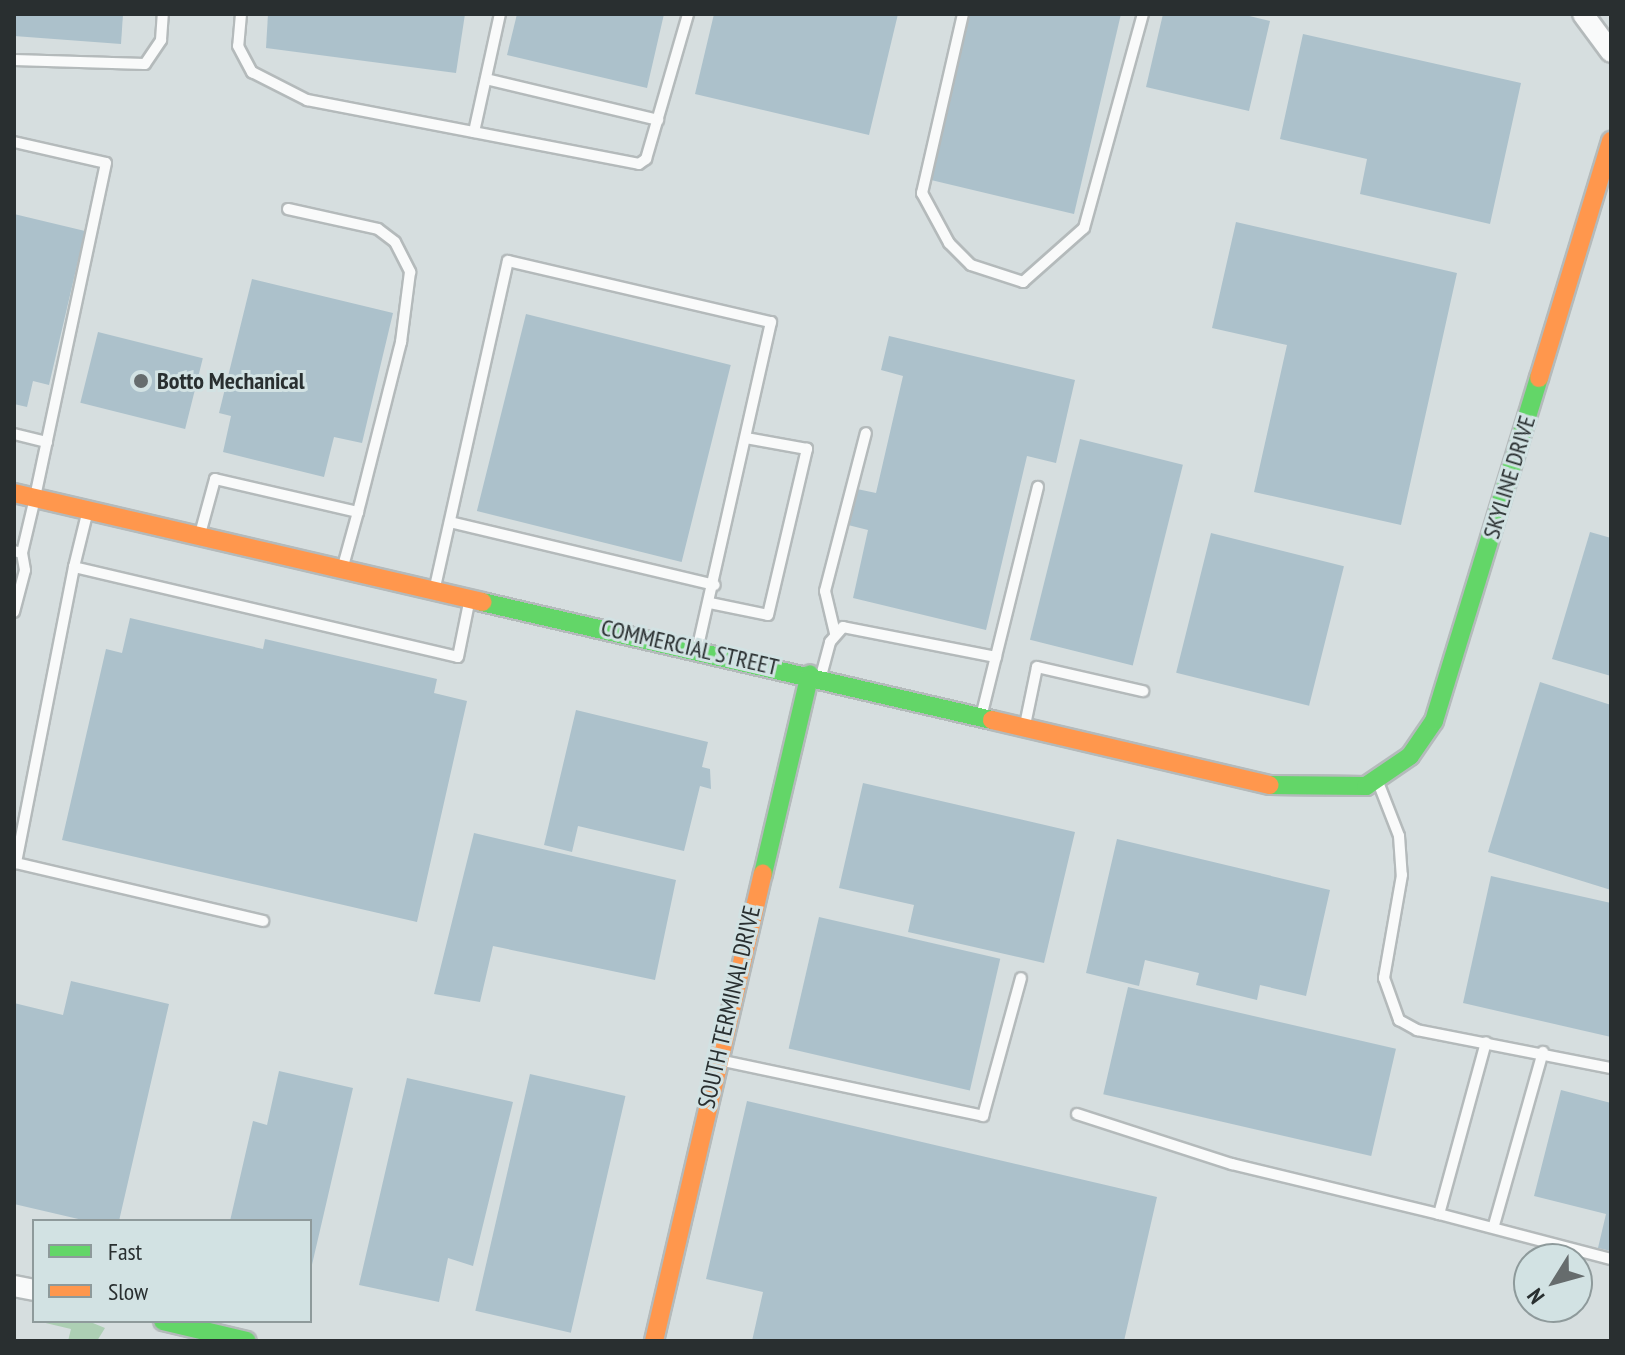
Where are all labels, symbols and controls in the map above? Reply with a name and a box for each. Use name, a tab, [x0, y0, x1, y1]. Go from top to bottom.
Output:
place label: Botto Mechanical	[157, 367, 304, 395]
marker: Botto Mechanical	[132, 372, 150, 390]
street label: SKYLINE DRIVE	[1477, 412, 1541, 542]
street label: COMMERCIAL STREET	[598, 612, 782, 682]
street label: SOUTH TERMINAL DRIVE	[692, 902, 766, 1112]
legend	[32, 1219, 312, 1323]
text: Fast	[108, 1236, 142, 1267]
north arrow	[1513, 1243, 1593, 1323]
text: Slow	[108, 1276, 148, 1307]
text: N	[1521, 1283, 1550, 1309]

